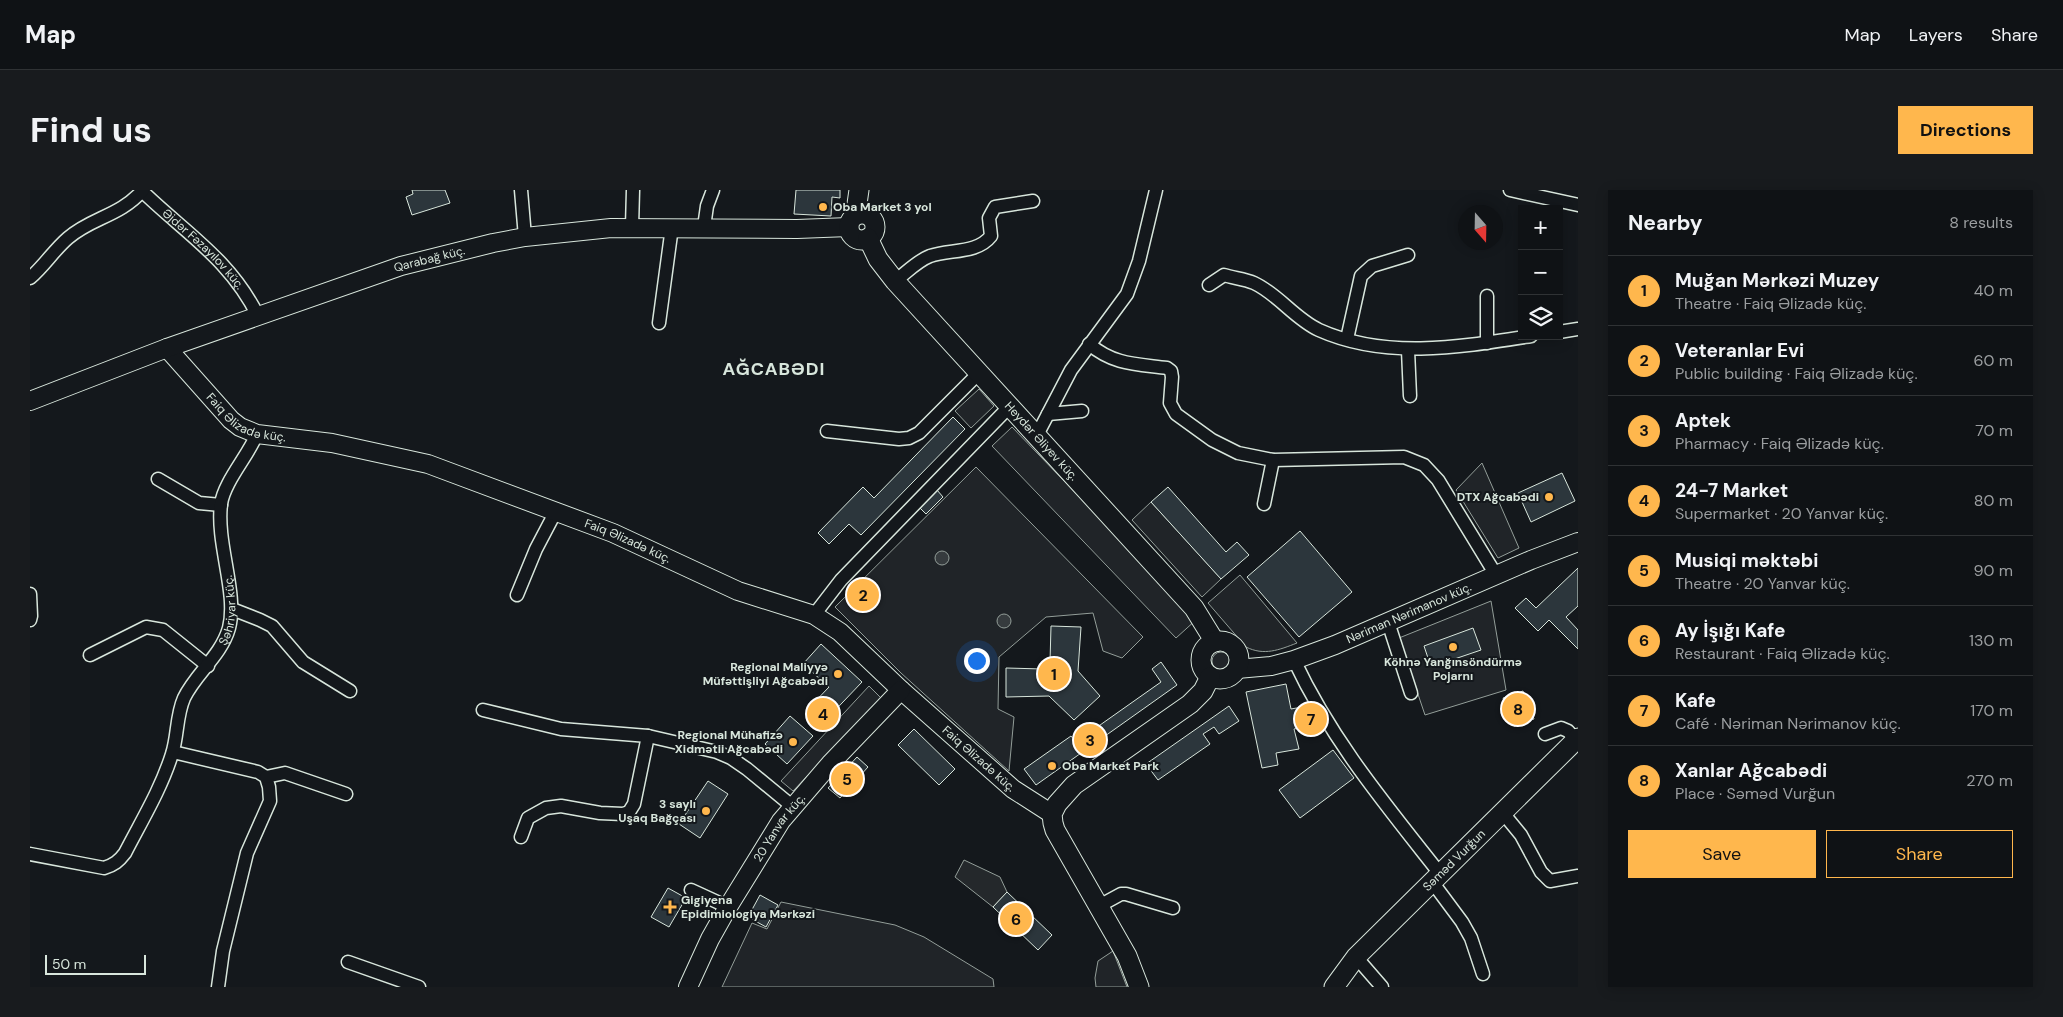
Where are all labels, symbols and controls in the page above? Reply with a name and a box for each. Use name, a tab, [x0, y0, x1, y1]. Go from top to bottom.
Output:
text: Map	[25, 19, 76, 50]
text: Map	[1845, 23, 1881, 47]
text: Layers	[1909, 23, 1963, 47]
text: Share	[1991, 23, 2038, 47]
button: Directions	[1898, 106, 2033, 154]
text: Find us	[30, 107, 152, 153]
place label: Oba Market 3 yol	[833, 199, 932, 215]
marker: Oba Market 3 yol	[817, 201, 829, 213]
street label: Əjdər Fəzayılov küç.	[159, 205, 248, 293]
north arrow	[1458, 205, 1503, 250]
map controls	[1518, 205, 1563, 340]
button: +	[1518, 205, 1563, 250]
text: Nearby	[1628, 209, 1702, 237]
text: 8 results	[1949, 212, 2013, 233]
street label: Qarabağ küç.	[391, 242, 467, 276]
button: −	[1518, 250, 1563, 295]
text: Muğan Mərkəzi Muzey	[1675, 268, 1879, 293]
text: 1	[1641, 280, 1647, 301]
text: 40 m	[1974, 280, 2013, 301]
text: Theatre · Faiq Əlizadə küç.	[1675, 293, 1867, 314]
button: layers	[1518, 295, 1563, 340]
text: Veteranlar Evi	[1675, 338, 1804, 363]
text: 2	[1639, 350, 1649, 371]
text: 60 m	[1973, 350, 2013, 371]
district label: AĞCABƏDI	[723, 357, 825, 381]
text: Public building · Faiq Əlizadə küç.	[1675, 363, 1918, 384]
street label: Faiq Əlizadə küç.	[203, 390, 287, 445]
street label: Heydər Əliyev küç.	[1001, 398, 1082, 484]
text: Aptek	[1675, 408, 1731, 433]
text: 3	[1639, 420, 1649, 441]
text: 70 m	[1975, 420, 2013, 441]
text: Pharmacy · Faiq Əlizadə küç.	[1675, 433, 1884, 454]
text: 24-7 Market	[1675, 478, 1788, 503]
place label: DTX Ağcabədi	[1457, 489, 1539, 505]
text: 4	[1639, 490, 1649, 511]
text: 80 m	[1974, 490, 2013, 511]
marker: DTX Ağcabədi	[1543, 491, 1555, 503]
text: Supermarket · 20 Yanvar küç.	[1675, 503, 1888, 524]
street label: Faiq Əlizadə küç.	[582, 515, 673, 567]
text: Musiqi məktəbi	[1675, 548, 1818, 573]
text: 5	[1639, 560, 1649, 581]
text: 90 m	[1973, 560, 2013, 581]
text: Theatre · 20 Yanvar küç.	[1675, 573, 1850, 594]
street label: Şəhriyar küç.	[215, 574, 239, 648]
pin: 2	[847, 576, 879, 614]
street label: Nəriman Nərimanov küç.	[1344, 579, 1474, 647]
text: Ay İşığı Kafe	[1675, 618, 1785, 643]
text: 6	[1639, 630, 1649, 651]
text: 130 m	[1969, 630, 2013, 651]
marker: Köhnə Yanğınsöndürmə Pojarnı	[1447, 641, 1459, 653]
text: Restaurant · Faiq Əlizadə küç.	[1675, 643, 1890, 664]
your location	[964, 648, 990, 674]
place label: Köhnə Yanğınsöndürmə Pojarnı	[1384, 654, 1522, 684]
pin: 1	[1038, 655, 1070, 693]
place label: Regional Maliyyə Müfəttişliyi Ağcabədi	[703, 659, 828, 689]
marker: Regional Maliyyə Müfəttişliyi Ağcabədi	[832, 668, 844, 680]
text: Kafe	[1675, 688, 1716, 713]
pin: 8	[1502, 690, 1534, 728]
pin: 4	[807, 695, 839, 733]
pin: 7	[1295, 700, 1327, 738]
text: 7	[1640, 700, 1648, 721]
text: 170 m	[1970, 700, 2013, 721]
text: Café · Nəriman Nərimanov küç.	[1675, 713, 1901, 734]
pin: 3	[1074, 721, 1106, 759]
street label: Faiq Əlizadə küç.	[939, 722, 1019, 795]
place label: Regional Mühafizə Xidmətii Ağcabədi	[675, 727, 783, 757]
marker: Regional Mühafizə Xidmətii Ağcabədi	[787, 736, 799, 748]
place label: Oba Market Park	[1062, 758, 1159, 774]
text: Xanlar Ağcabədi	[1675, 758, 1827, 783]
pin: 5	[831, 760, 863, 798]
marker: Oba Market Park	[1046, 760, 1058, 772]
text: 8	[1639, 770, 1649, 791]
text: 270 m	[1966, 770, 2013, 791]
text: Place · Səməd Vurğun	[1675, 783, 1835, 804]
street label: 20 Yanvar küç.	[750, 790, 809, 865]
place label: 3 saylı Uşaq Bağçası	[618, 796, 696, 826]
marker: 3 saylı Uşaq Bağçası	[700, 805, 712, 817]
street label: Səməd Vurğun	[1419, 826, 1489, 895]
button: Save	[1628, 830, 1816, 878]
button: Share	[1826, 830, 2013, 878]
place label: Gigiyena Epidimiologiya Mərkəzi	[681, 892, 815, 922]
marker: Gigiyena Epidimiologiya Mərkəzi	[663, 900, 677, 914]
pin: 6	[1000, 900, 1032, 938]
scale bar	[45, 952, 146, 975]
text: 50 m	[52, 955, 86, 973]

